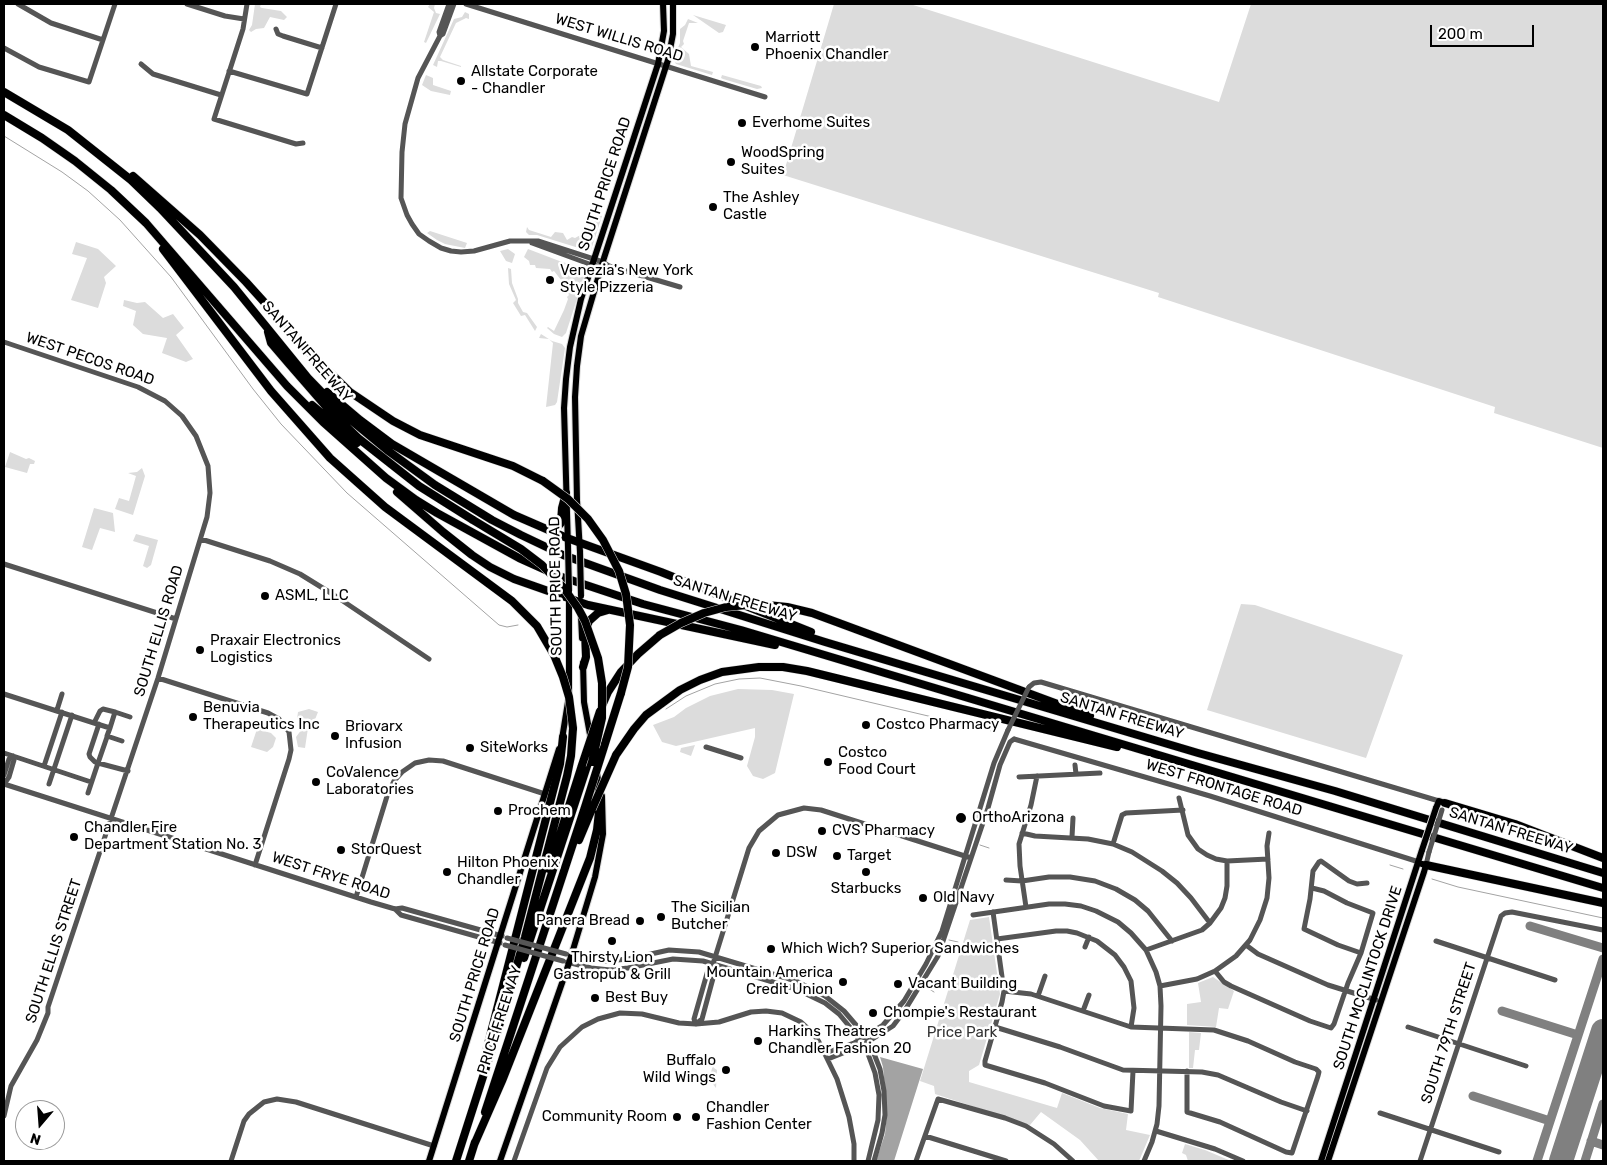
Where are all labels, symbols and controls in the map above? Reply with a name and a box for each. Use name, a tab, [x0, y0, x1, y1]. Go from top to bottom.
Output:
street label: WEST WILLIS ROAD	[553, 10, 685, 66]
scale bar	[1432, 15, 1536, 47]
text: 200 m	[1438, 25, 1483, 43]
place label: Marriott Phoenix Chandler	[765, 29, 888, 64]
marker: Marriott Phoenix Chandler	[749, 41, 761, 53]
place label: Allstate Corporate - Chandler	[471, 63, 598, 98]
marker: Allstate Corporate - Chandler	[455, 75, 467, 87]
place label: Everhome Suites	[752, 114, 870, 132]
street label: SOUTH PRICE ROAD	[575, 115, 635, 253]
marker: Everhome Suites	[736, 117, 748, 129]
place label: WoodSpring Suites	[741, 144, 824, 179]
marker: WoodSpring Suites	[725, 156, 737, 168]
place label: The Ashley Castle	[723, 189, 799, 224]
marker: The Ashley Castle	[707, 201, 719, 213]
place label: Venezia's New York Style Pizzeria	[560, 262, 693, 297]
marker: Venezia's New York Style Pizzeria	[544, 274, 556, 286]
street label: SANTAN FREEWAY	[258, 298, 356, 406]
street label: WEST PECOS ROAD	[23, 329, 157, 389]
street label: SOUTH PRICE ROAD	[546, 516, 566, 656]
street label: SOUTH ELLIS ROAD	[130, 563, 188, 699]
street label: SANTAN FREEWAY	[671, 572, 799, 626]
place label: ASML, LLC	[275, 587, 349, 605]
marker: ASML, LLC	[259, 590, 271, 602]
place label: Praxair Electronics Logistics	[210, 632, 341, 667]
marker: Praxair Electronics Logistics	[194, 644, 206, 656]
street label: SANTAN FREEWAY	[1058, 689, 1186, 743]
place label: Benuvia Therapeutics Inc	[203, 699, 320, 734]
marker: Benuvia Therapeutics Inc	[187, 711, 199, 723]
place label: Costco Pharmacy	[876, 716, 999, 734]
place label: Briovarx Infusion	[345, 718, 403, 753]
marker: Costco Pharmacy	[860, 719, 872, 731]
marker: Briovarx Infusion	[329, 730, 341, 742]
place label: SiteWorks	[480, 739, 548, 757]
marker: SiteWorks	[464, 742, 476, 754]
place label: Costco Food Court	[838, 744, 916, 779]
marker: Costco Food Court	[822, 756, 834, 768]
street label: WEST FRONTAGE ROAD	[1144, 756, 1304, 820]
place label: CoValence Laboratories	[326, 764, 414, 799]
marker: CoValence Laboratories	[310, 776, 322, 788]
place label: Prochem	[508, 802, 571, 820]
street label: SANTAN FREEWAY	[1447, 804, 1575, 858]
marker: Prochem	[492, 805, 504, 817]
place label: OrthoArizona	[972, 809, 1064, 827]
marker: OrthoArizona	[954, 811, 968, 825]
place label: Chandler Fire Department Station No. 3	[84, 819, 261, 854]
place label: CVS Pharmacy	[832, 822, 935, 840]
marker: CVS Pharmacy	[816, 825, 828, 837]
marker: Chandler Fire Department Station No. 3	[68, 831, 80, 843]
place label: StorQuest	[351, 841, 422, 859]
marker: StorQuest	[335, 844, 347, 856]
place label: DSW	[786, 844, 818, 862]
marker: DSW	[770, 847, 782, 859]
place label: Target	[847, 847, 891, 865]
street label: WEST FRYE ROAD	[269, 848, 393, 904]
marker: Target	[831, 850, 843, 862]
place label: Hilton Phoenix Chandler	[457, 854, 559, 889]
marker: Hilton Phoenix Chandler	[441, 866, 453, 878]
marker: Starbucks	[860, 866, 872, 878]
street label: SOUTH ELLIS STREET	[22, 877, 86, 1025]
place label: Starbucks	[831, 880, 901, 898]
street label: SOUTH MCCLINTOCK DRIVE	[1330, 884, 1406, 1072]
place label: Old Navy	[933, 889, 995, 907]
marker: Old Navy	[917, 892, 929, 904]
place label: The Sicilian Butcher	[671, 899, 750, 934]
street label: SOUTH PRICE ROAD	[446, 906, 504, 1044]
marker: The Sicilian Butcher	[655, 911, 667, 923]
place label: Panera Bread	[536, 912, 630, 930]
marker: Panera Bread	[634, 915, 646, 927]
marker: Thirsty Lion Gastropub & Grill	[606, 935, 618, 947]
place label: Which Wich? Superior Sandwiches	[781, 940, 1019, 958]
marker: Which Wich? Superior Sandwiches	[765, 943, 777, 955]
place label: Thirsty Lion Gastropub & Grill	[553, 949, 671, 984]
street label: SOUTH 79TH STREET	[1418, 960, 1480, 1106]
street label: PRICE FREEWAY	[474, 963, 526, 1077]
place label: Mountain America Credit Union	[706, 964, 833, 999]
place label: Vacant Building	[908, 975, 1017, 993]
marker: Mountain America Credit Union	[837, 976, 849, 988]
marker: Vacant Building	[892, 978, 904, 990]
place label: Best Buy	[605, 989, 668, 1007]
marker: Best Buy	[589, 992, 601, 1004]
place label: Chompie's Restaurant	[883, 1004, 1037, 1022]
marker: Chompie's Restaurant	[867, 1007, 879, 1019]
place label: Harkins Theatres Chandler Fashion 20	[768, 1023, 912, 1058]
park label: Price Park	[927, 1024, 997, 1042]
marker: Harkins Theatres Chandler Fashion 20	[752, 1035, 764, 1047]
place label: Buffalo Wild Wings	[643, 1052, 716, 1087]
marker: Buffalo Wild Wings	[720, 1064, 732, 1076]
place label: Chandler Fashion Center	[706, 1099, 812, 1134]
north arrow	[15, 1100, 65, 1150]
place label: Community Room	[542, 1108, 667, 1126]
marker: Community Room	[671, 1111, 683, 1123]
marker: Chandler Fashion Center	[690, 1111, 702, 1123]
text: N	[28, 1129, 43, 1148]

